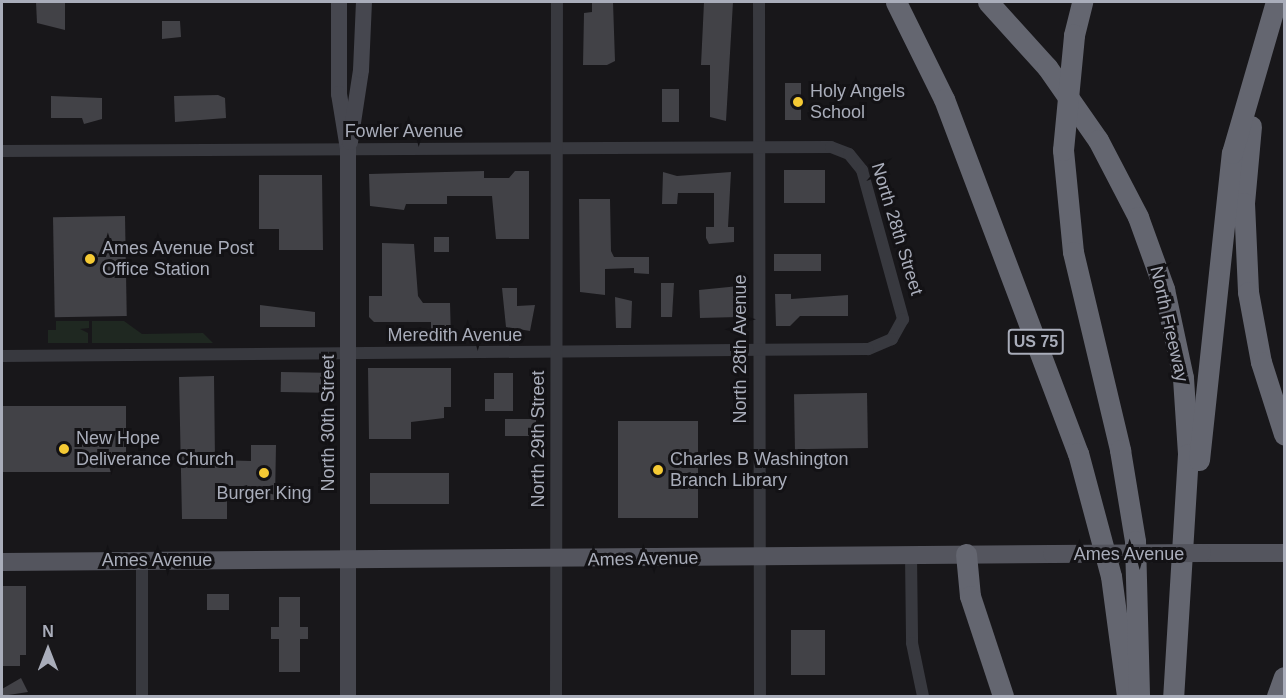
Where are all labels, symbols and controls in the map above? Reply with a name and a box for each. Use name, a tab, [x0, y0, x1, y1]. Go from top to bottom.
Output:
place label: Holy Angels School	[810, 81, 906, 124]
marker: Holy Angels School	[791, 95, 805, 109]
street label: Fowler Avenue	[344, 120, 464, 142]
street label: North 28th Street	[867, 160, 927, 298]
place label: Ames Avenue Post Office Station	[102, 238, 255, 280]
marker: Ames Avenue Post Office Station	[83, 252, 97, 266]
street label: North Freeway	[1145, 264, 1193, 384]
street label: North 28th Avenue	[729, 274, 751, 424]
street label: Meredith Avenue	[387, 324, 523, 346]
road number: US 75	[1008, 329, 1064, 355]
street label: North 30th Street	[317, 354, 339, 492]
street label: North 29th Street	[527, 370, 549, 508]
place label: New Hope Deliverance Church	[76, 428, 234, 470]
marker: New Hope Deliverance Church	[57, 442, 71, 456]
place label: Charles B Washington Branch Library	[670, 449, 848, 492]
marker: Charles B Washington Branch Library	[651, 463, 665, 477]
marker: Burger King	[257, 466, 271, 480]
place label: Burger King	[216, 482, 312, 504]
street label: Ames Avenue	[1073, 543, 1185, 565]
street label: Ames Avenue	[587, 547, 699, 571]
street label: Ames Avenue	[101, 549, 213, 571]
north arrow	[18, 620, 78, 680]
text: N	[42, 623, 54, 640]

